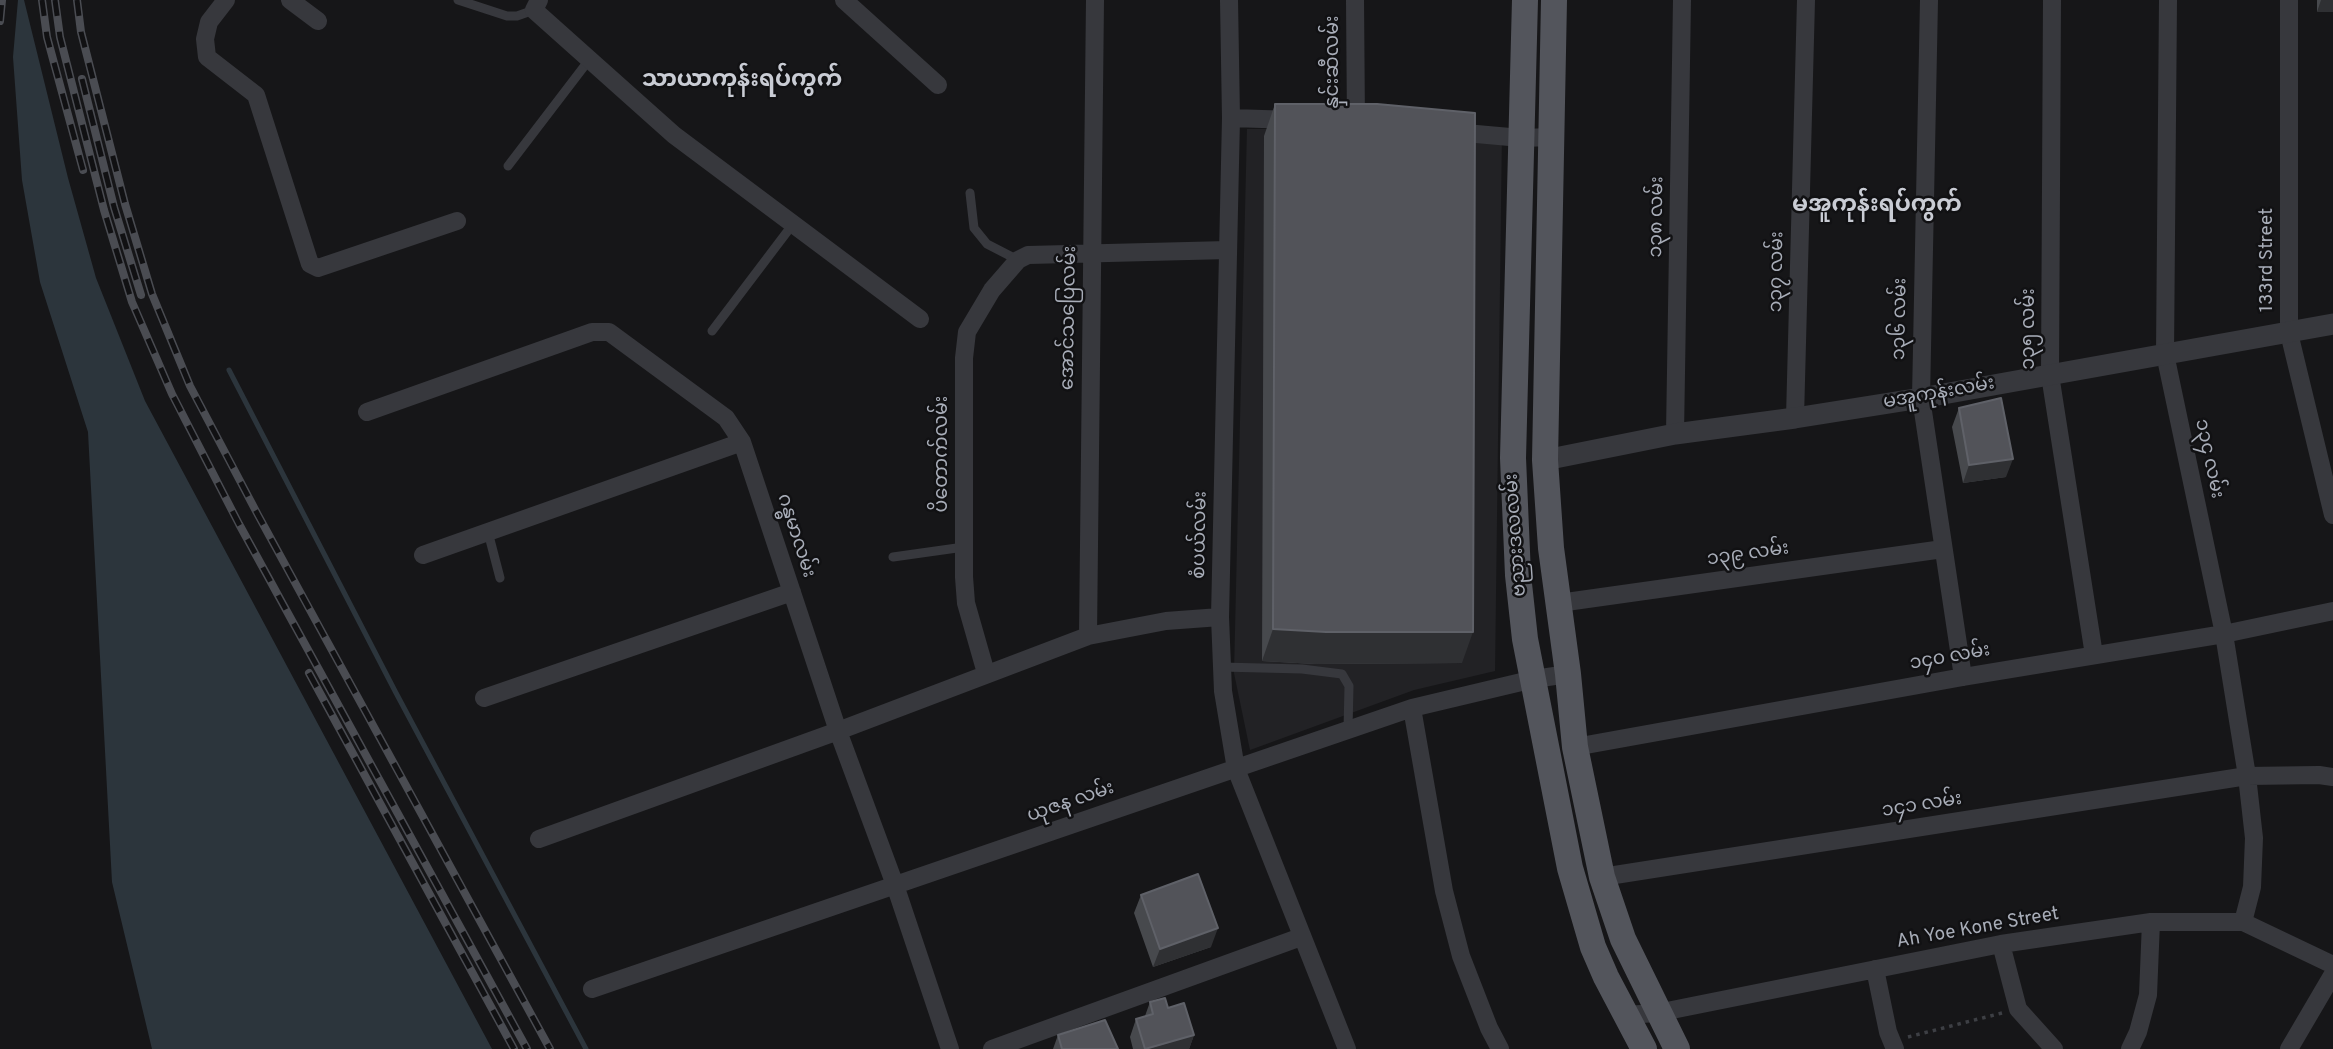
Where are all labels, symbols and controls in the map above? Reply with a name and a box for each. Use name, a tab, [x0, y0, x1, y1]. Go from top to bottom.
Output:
street label: နှင်းဆီလမ်း	[1323, 15, 1345, 109]
district label: သာယာကုန်းရပ်ကွက်	[642, 67, 842, 95]
street label: ၁၃၈ လမ်း	[1646, 176, 1670, 258]
district label: မအူကုန်းရပ်ကွက်	[1792, 192, 1962, 220]
street label: 133rd Street	[2257, 208, 2279, 312]
street label: ၁၃၇ လမ်း	[1766, 231, 1790, 313]
street label: အောင်သပြေလမ်း	[1057, 246, 1083, 390]
street label: ၁၃၆ လမ်း	[1889, 278, 1913, 360]
street label: ၁၃၅ လမ်း	[2019, 288, 2041, 370]
street label: မအူကုန်းလမ်း	[1882, 373, 1996, 415]
street label: ပိတောက်လမ်း	[932, 396, 954, 512]
street label: ၁၃၄ လမ်း	[2188, 417, 2228, 501]
street label: ဗညားဒလလမ်း	[1501, 473, 1533, 597]
street label: ဂန္ဓမာလမ်း	[771, 491, 819, 581]
street label: စံပယ်လမ်း	[1189, 491, 1213, 579]
street label: ၁၃၉ လမ်း	[1706, 538, 1790, 572]
street label: ၁၄၀ လမ်း	[1908, 640, 1992, 676]
street label: ယုဇန လမ်း	[1025, 777, 1117, 829]
street label: ၁၄၁ လမ်း	[1880, 788, 1964, 824]
street label: Ah Yoe Kone Street	[1895, 903, 2061, 955]

